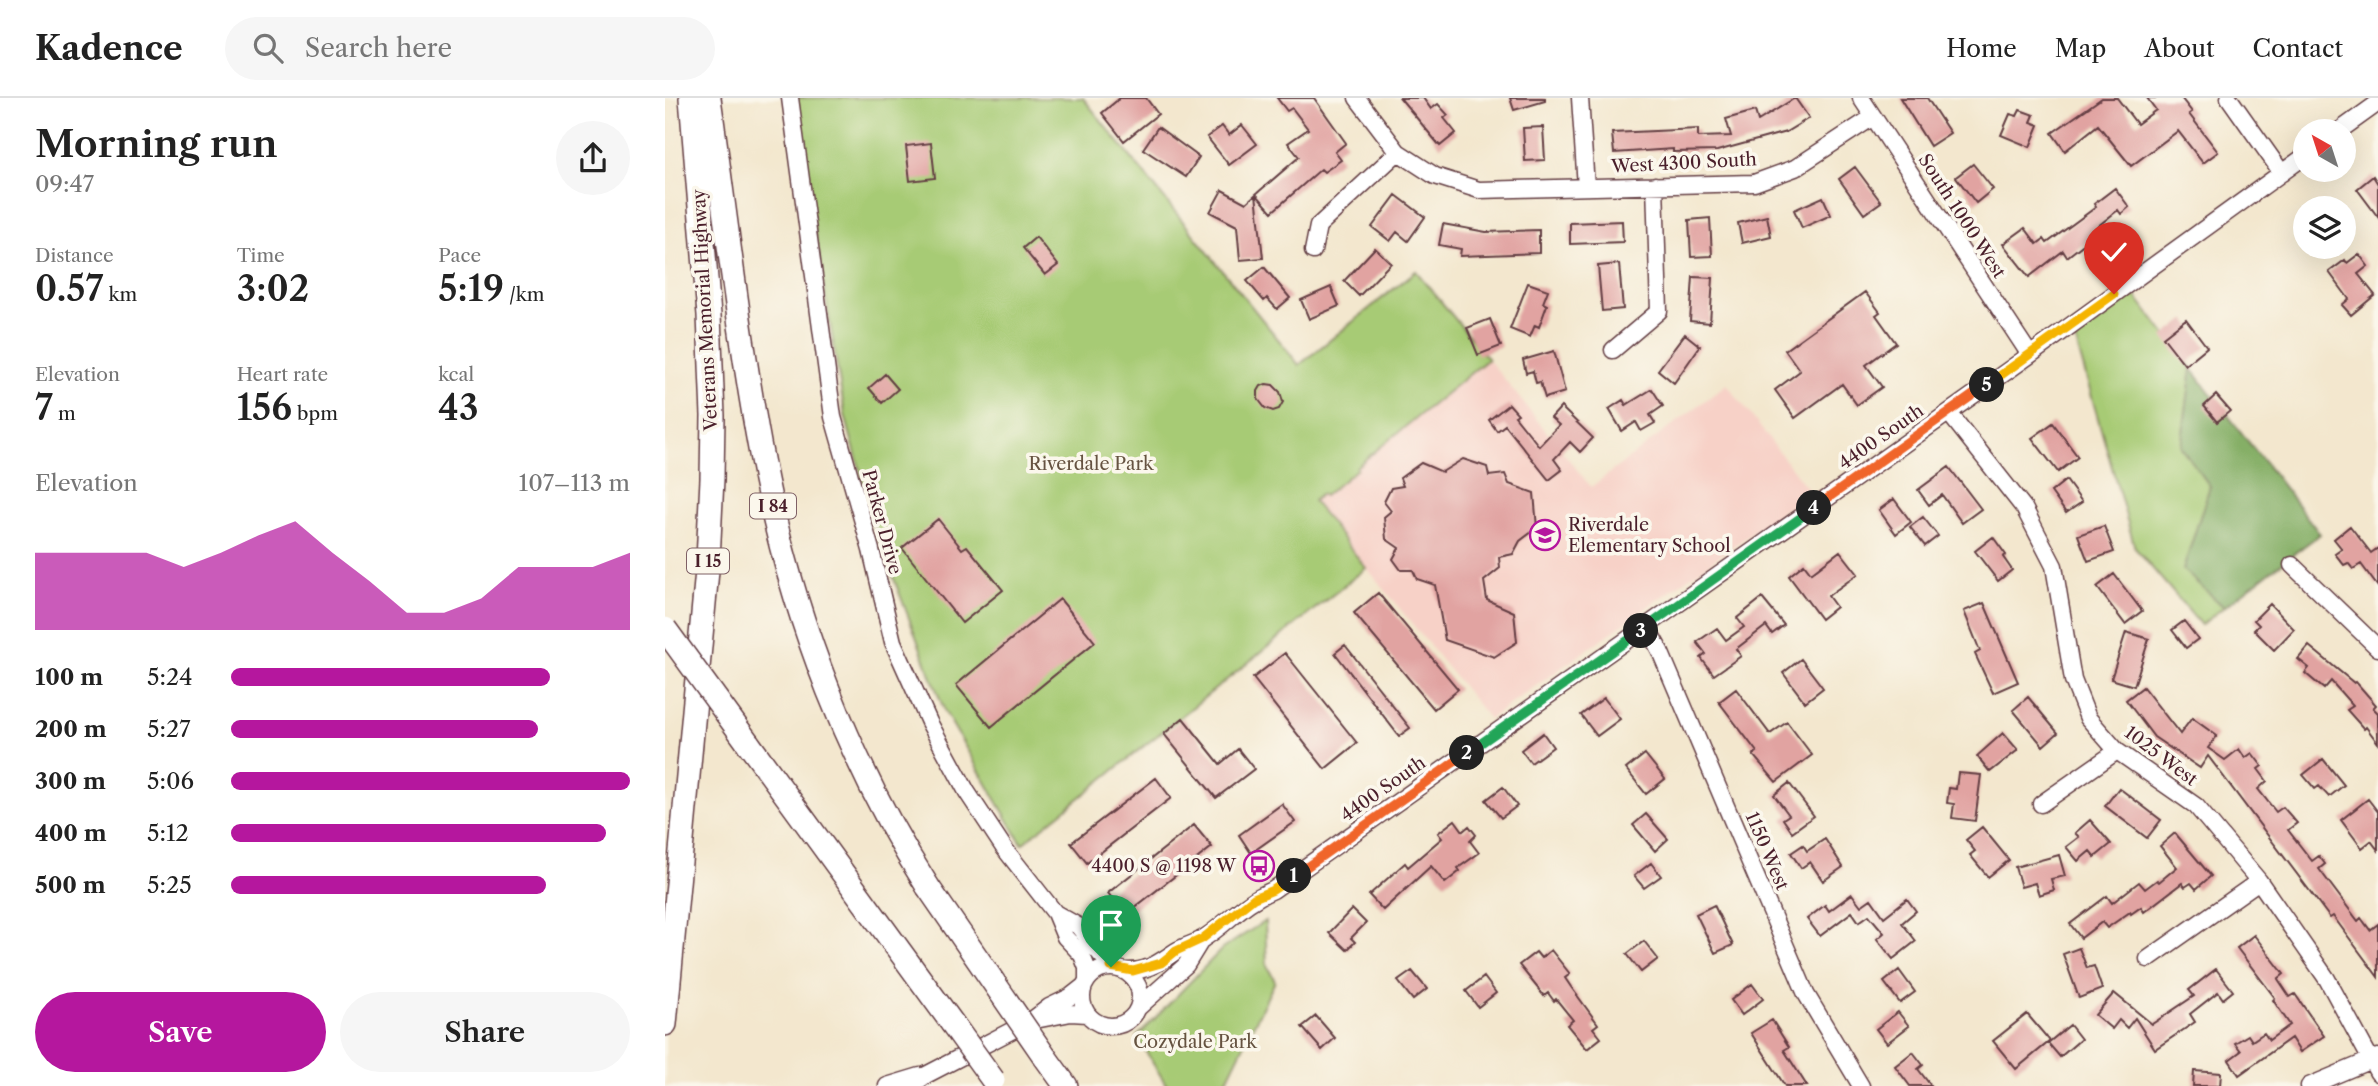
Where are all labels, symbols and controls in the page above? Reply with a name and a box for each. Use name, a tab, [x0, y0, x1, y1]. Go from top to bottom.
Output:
search box	[225, 17, 715, 80]
text: Kadence	[35, 28, 183, 69]
icon: search	[249, 29, 287, 67]
text: Search here	[305, 32, 452, 64]
text: Home	[1946, 34, 2017, 63]
text: Map	[2055, 34, 2106, 63]
text: About	[2144, 34, 2215, 63]
text: Contact	[2253, 34, 2343, 63]
north arrow	[2293, 119, 2355, 182]
map controls	[2293, 119, 2356, 259]
text: Morning run	[35, 120, 278, 167]
button: share	[556, 121, 630, 195]
street label: West 4300 South	[1610, 148, 1757, 178]
street label: South 1000 West	[1914, 150, 2011, 283]
text: 09:47	[35, 170, 94, 198]
street label: Veterans Memorial Highway	[688, 188, 722, 432]
button: layers	[2293, 196, 2356, 259]
pin	[2084, 222, 2144, 294]
icon: check	[2095, 233, 2133, 271]
text: Distance	[35, 244, 114, 267]
text: Time	[237, 244, 285, 267]
text: Pace	[438, 244, 481, 267]
text: 0.57	[35, 267, 103, 310]
text: 3:02	[237, 267, 309, 310]
text: 5:19	[438, 267, 504, 310]
text: km	[103, 283, 137, 306]
text: /km	[504, 283, 545, 306]
text: Elevation	[35, 363, 120, 386]
text: Heart rate	[237, 363, 328, 386]
text: kcal	[438, 363, 474, 386]
pin: 5	[1969, 368, 2005, 402]
text: 5	[1981, 373, 1992, 396]
text: 7	[35, 386, 53, 429]
text: 156	[237, 386, 292, 429]
text: 43	[438, 386, 479, 429]
street label: 4400 South	[1834, 400, 1928, 474]
text: m	[53, 402, 76, 425]
text: bpm	[292, 402, 338, 425]
park label: Riverdale Park	[1029, 453, 1155, 475]
street label: Parker Drive	[857, 467, 907, 577]
text: Elevation	[35, 469, 138, 497]
text: 107–113 m	[519, 469, 630, 497]
pin: 4	[1797, 490, 1831, 526]
road number: I 84	[750, 494, 796, 518]
text: 4	[1808, 496, 1819, 519]
place label: Riverdale Elementary School	[1568, 514, 1731, 557]
school or university icon: Riverdale Elementary School	[1528, 518, 1562, 552]
road number: I 15	[687, 548, 729, 574]
pin: 3	[1623, 614, 1658, 648]
text: 3	[1635, 619, 1646, 642]
text: 100 m	[35, 663, 103, 691]
text: 5:24	[147, 663, 192, 691]
text: 200 m	[35, 715, 107, 743]
text: 5:27	[147, 715, 191, 743]
street label: 1025 West	[2120, 721, 2202, 791]
pin: 2	[1449, 736, 1485, 770]
text: 2	[1461, 741, 1472, 764]
street label: 4400 South	[1336, 752, 1430, 826]
text: 300 m	[35, 767, 106, 795]
text: 5:06	[147, 767, 194, 795]
street label: 1150 West	[1741, 809, 1794, 894]
text: 400 m	[35, 819, 107, 847]
text: 5:12	[147, 819, 189, 847]
bus stop icon: 4400 S @ 1198 W	[1242, 849, 1276, 883]
place label: 4400 S @ 1198 W	[1091, 855, 1237, 877]
pin: 1	[1277, 858, 1311, 894]
text: 1	[1289, 864, 1298, 887]
text: 500 m	[35, 871, 106, 899]
text: 5:25	[147, 871, 192, 899]
pin	[1081, 895, 1141, 967]
icon: arrive	[1092, 906, 1130, 944]
button: Save	[35, 992, 326, 1072]
button: Share	[340, 992, 630, 1072]
park label: Cozydale Park	[1133, 1031, 1258, 1053]

